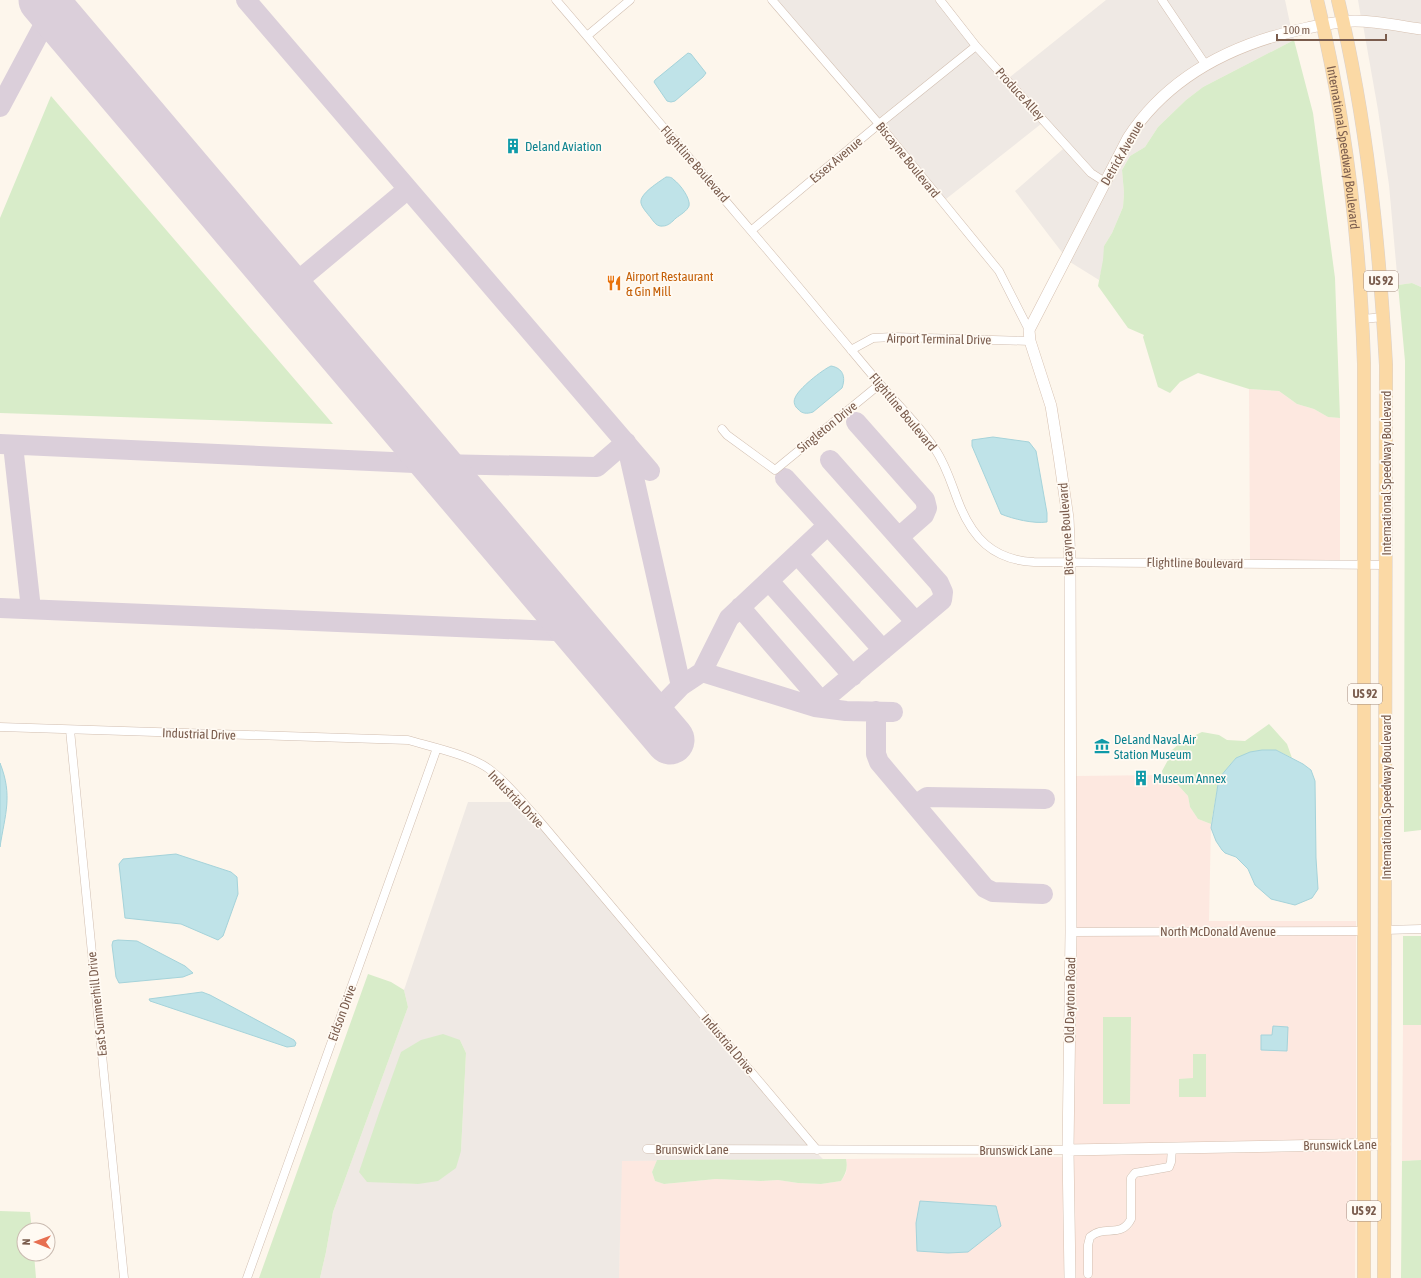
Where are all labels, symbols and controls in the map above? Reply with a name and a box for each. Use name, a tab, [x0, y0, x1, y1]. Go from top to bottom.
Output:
scale bar	[1277, 16, 1386, 42]
text: 100 m	[1283, 23, 1310, 37]
street label: International Speedway Boulevard	[1324, 64, 1363, 230]
street label: Produce Alley	[993, 65, 1048, 124]
street label: Detrick Avenue	[1097, 118, 1147, 188]
street label: Biscayne Boulevard	[873, 119, 943, 201]
street label: Flightline Boulevard	[658, 123, 732, 205]
street label: Essex Avenue	[807, 134, 865, 186]
building icon: Deland Aviation	[504, 137, 522, 155]
place label: Deland Aviation	[525, 139, 602, 154]
place label: Airport Restaurant & Gin Mill	[626, 269, 714, 299]
road number: US 92	[1364, 271, 1398, 291]
restaurant icon: Airport Restaurant & Gin Mill	[605, 274, 623, 292]
street label: Airport Terminal Drive	[887, 331, 991, 347]
street label: Flightline Boulevard	[866, 370, 940, 454]
street label: International Speedway Boulevard	[1379, 391, 1394, 555]
street label: Singleton Drive	[794, 398, 860, 456]
street label: Biscayne Boulevard	[1055, 482, 1077, 576]
street label: Flightline Boulevard	[1147, 555, 1243, 571]
road number: US 92	[1348, 684, 1382, 704]
street label: International Speedway Boulevard	[1379, 715, 1394, 879]
street label: Industrial Drive	[162, 725, 236, 743]
place label: DeLand Naval Air Station Museum	[1114, 732, 1196, 762]
museum icon: DeLand Naval Air Station Museum	[1093, 737, 1111, 755]
street label: Industrial Drive	[485, 767, 547, 831]
building icon: Museum Annex	[1132, 769, 1150, 787]
place label: Museum Annex	[1153, 771, 1227, 786]
street label: North McDonald Avenue	[1160, 924, 1276, 939]
street label: East Summerhill Drive	[84, 951, 110, 1057]
street label: Old Daytona Road	[1062, 957, 1078, 1043]
street label: Eidson Drive	[325, 983, 359, 1043]
street label: Industrial Drive	[699, 1011, 757, 1077]
street label: Brunswick Lane	[1303, 1137, 1377, 1153]
street label: Brunswick Lane	[655, 1142, 729, 1157]
street label: Brunswick Lane	[979, 1143, 1053, 1158]
road number: US 92	[1347, 1201, 1381, 1221]
north arrow	[16, 1222, 56, 1262]
text: N	[20, 1238, 32, 1245]

